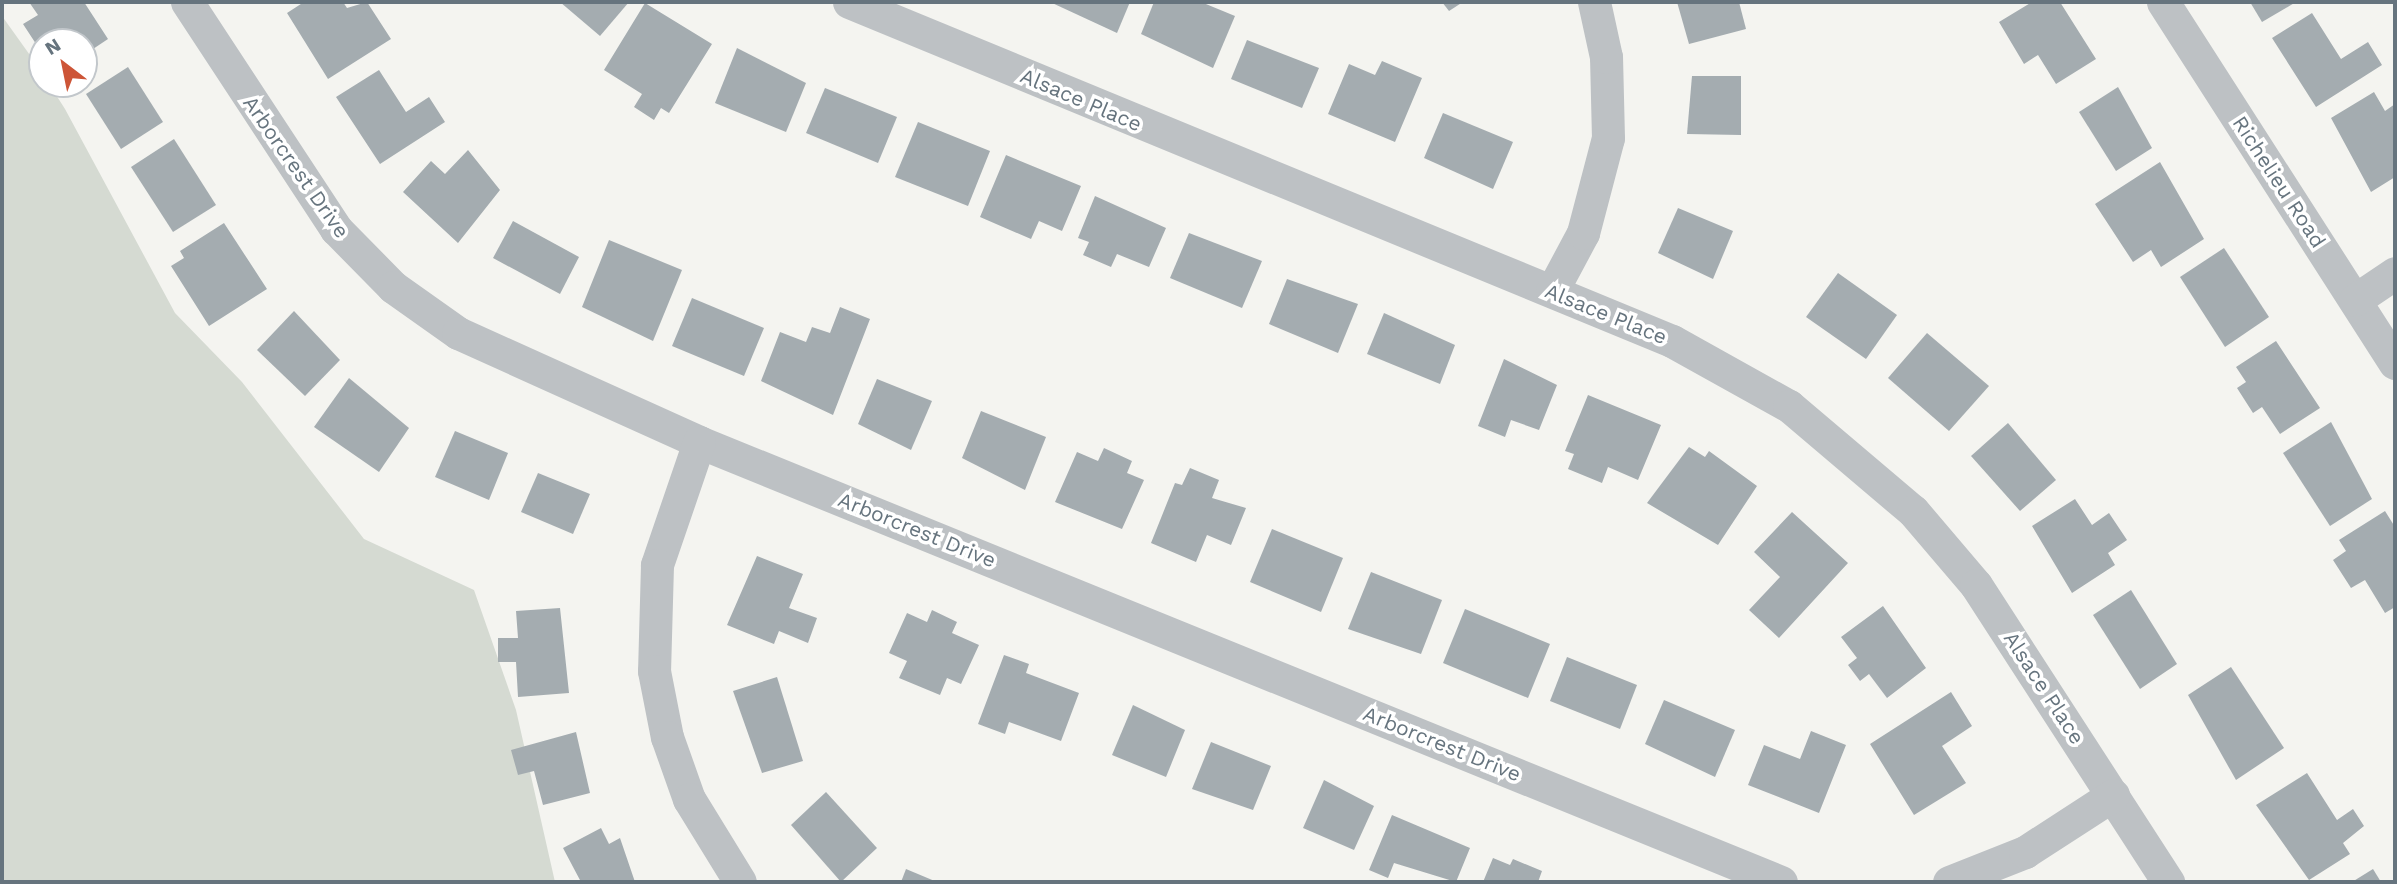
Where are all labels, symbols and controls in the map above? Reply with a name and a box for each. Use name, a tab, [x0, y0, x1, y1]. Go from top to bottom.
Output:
north arrow	[28, 28, 98, 98]
text: N	[41, 33, 65, 60]
street label: Alsace Place	[1017, 63, 1145, 137]
street label: Arborcrest Drive	[238, 91, 354, 243]
street label: Richelieu Road	[2227, 111, 2331, 253]
street label: Alsace Place	[1541, 278, 1671, 350]
street label: Arborcrest Drive	[834, 487, 1000, 573]
street label: Alsace Place	[1998, 627, 2090, 749]
street label: Arborcrest Drive	[1359, 701, 1525, 787]

